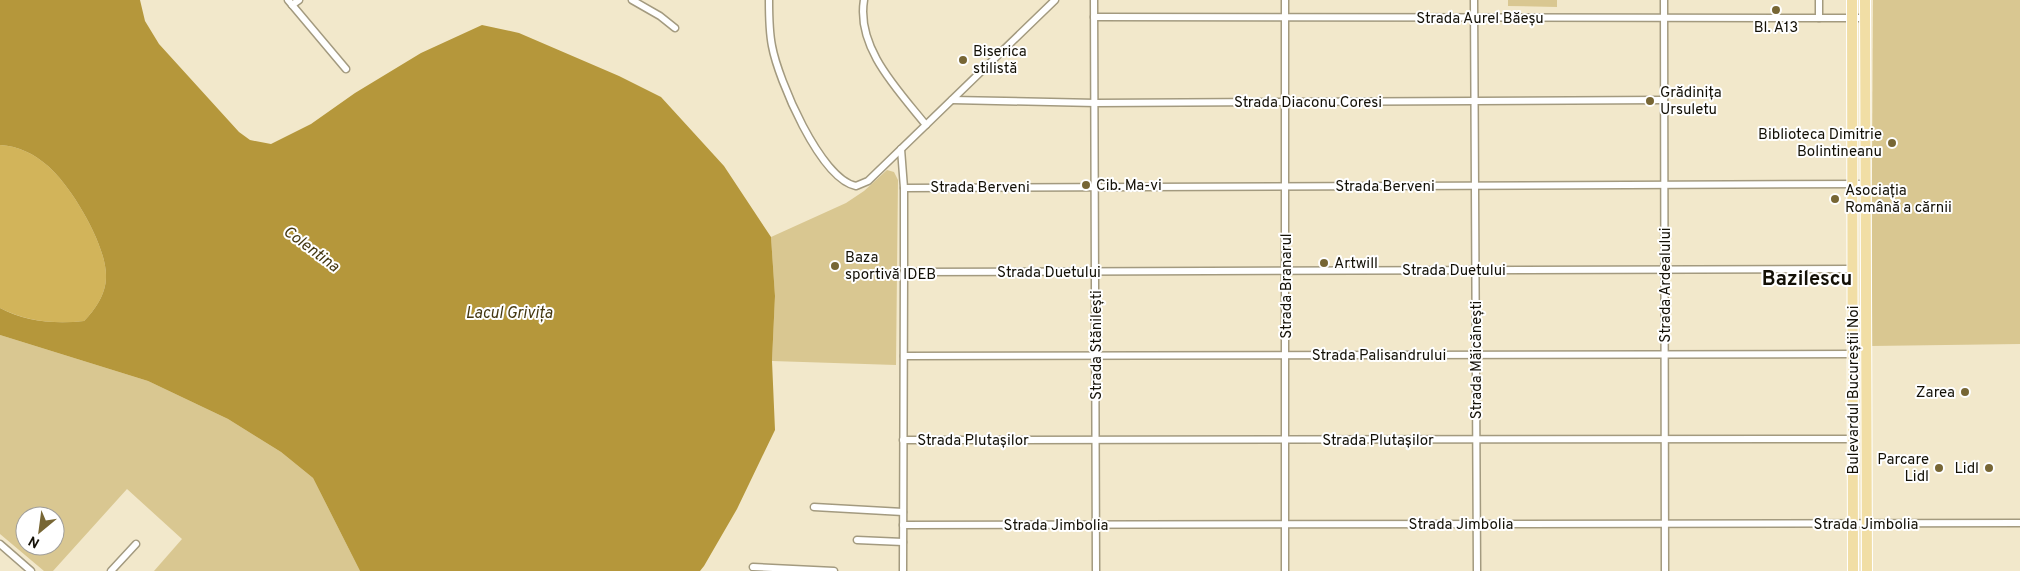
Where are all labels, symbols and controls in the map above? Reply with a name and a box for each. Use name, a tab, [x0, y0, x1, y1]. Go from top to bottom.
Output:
marker: Bl. A13	[1770, 4, 1782, 16]
street label: Strada Aurel Băeșu	[1416, 10, 1544, 29]
place label: Bl. A13	[1754, 19, 1798, 38]
place label: Biserica stilistă	[973, 43, 1027, 79]
marker: Biserica stilistă	[957, 54, 969, 66]
place label: Grădinița Ursuletu	[1660, 84, 1722, 120]
street label: Strada Diaconu Coresi	[1234, 94, 1382, 113]
marker: Grădinița Ursuletu	[1644, 95, 1656, 107]
place label: Biblioteca Dimitrie Bolintineanu	[1758, 126, 1882, 162]
marker: Biblioteca Dimitrie Bolintineanu	[1886, 137, 1898, 149]
place label: Cib. Ma-vi	[1096, 177, 1162, 196]
street label: Strada Berveni	[1335, 178, 1435, 197]
street label: Strada Berveni	[930, 179, 1030, 198]
marker: Cib. Ma-vi	[1080, 179, 1092, 191]
place label: Asociația Română a cărnii	[1845, 182, 1952, 218]
marker: Asociația Română a cărnii	[1829, 193, 1841, 205]
water label: Colentina	[279, 222, 343, 278]
street label: Strada Ardealului	[1657, 227, 1676, 343]
street label: Strada Branarul	[1278, 233, 1297, 339]
place label: Baza sportivă IDEB	[845, 249, 936, 285]
place label: Artwill	[1334, 255, 1378, 274]
marker: Artwill	[1318, 257, 1330, 269]
marker: Baza sportivă IDEB	[829, 260, 841, 272]
street label: Strada Duetului	[1402, 262, 1506, 281]
street label: Strada Duetului	[997, 264, 1101, 283]
district label: Bazilescu	[1762, 267, 1852, 293]
street label: Strada Stănilești	[1088, 290, 1107, 400]
street label: Strada Măicănești	[1468, 301, 1487, 419]
water label: Lacul Grivița	[466, 304, 553, 324]
street label: Bulevardul Bucureștii Noi	[1845, 306, 1864, 474]
street label: Strada Palisandrului	[1312, 347, 1446, 366]
place label: Zarea	[1916, 384, 1955, 403]
marker: Zarea	[1959, 386, 1971, 398]
street label: Strada Plutașilor	[917, 432, 1029, 451]
street label: Strada Plutașilor	[1322, 432, 1434, 451]
place label: Parcare Lidl	[1877, 451, 1929, 487]
place label: Lidl	[1954, 460, 1979, 479]
marker: Parcare Lidl	[1933, 462, 1945, 474]
marker: Lidl	[1983, 462, 1995, 474]
north arrow	[15, 506, 65, 556]
street label: Strada Jimbolia	[1409, 516, 1513, 535]
street label: Strada Jimbolia	[1814, 516, 1918, 535]
street label: Strada Jimbolia	[1004, 517, 1108, 536]
text: N	[26, 531, 43, 551]

